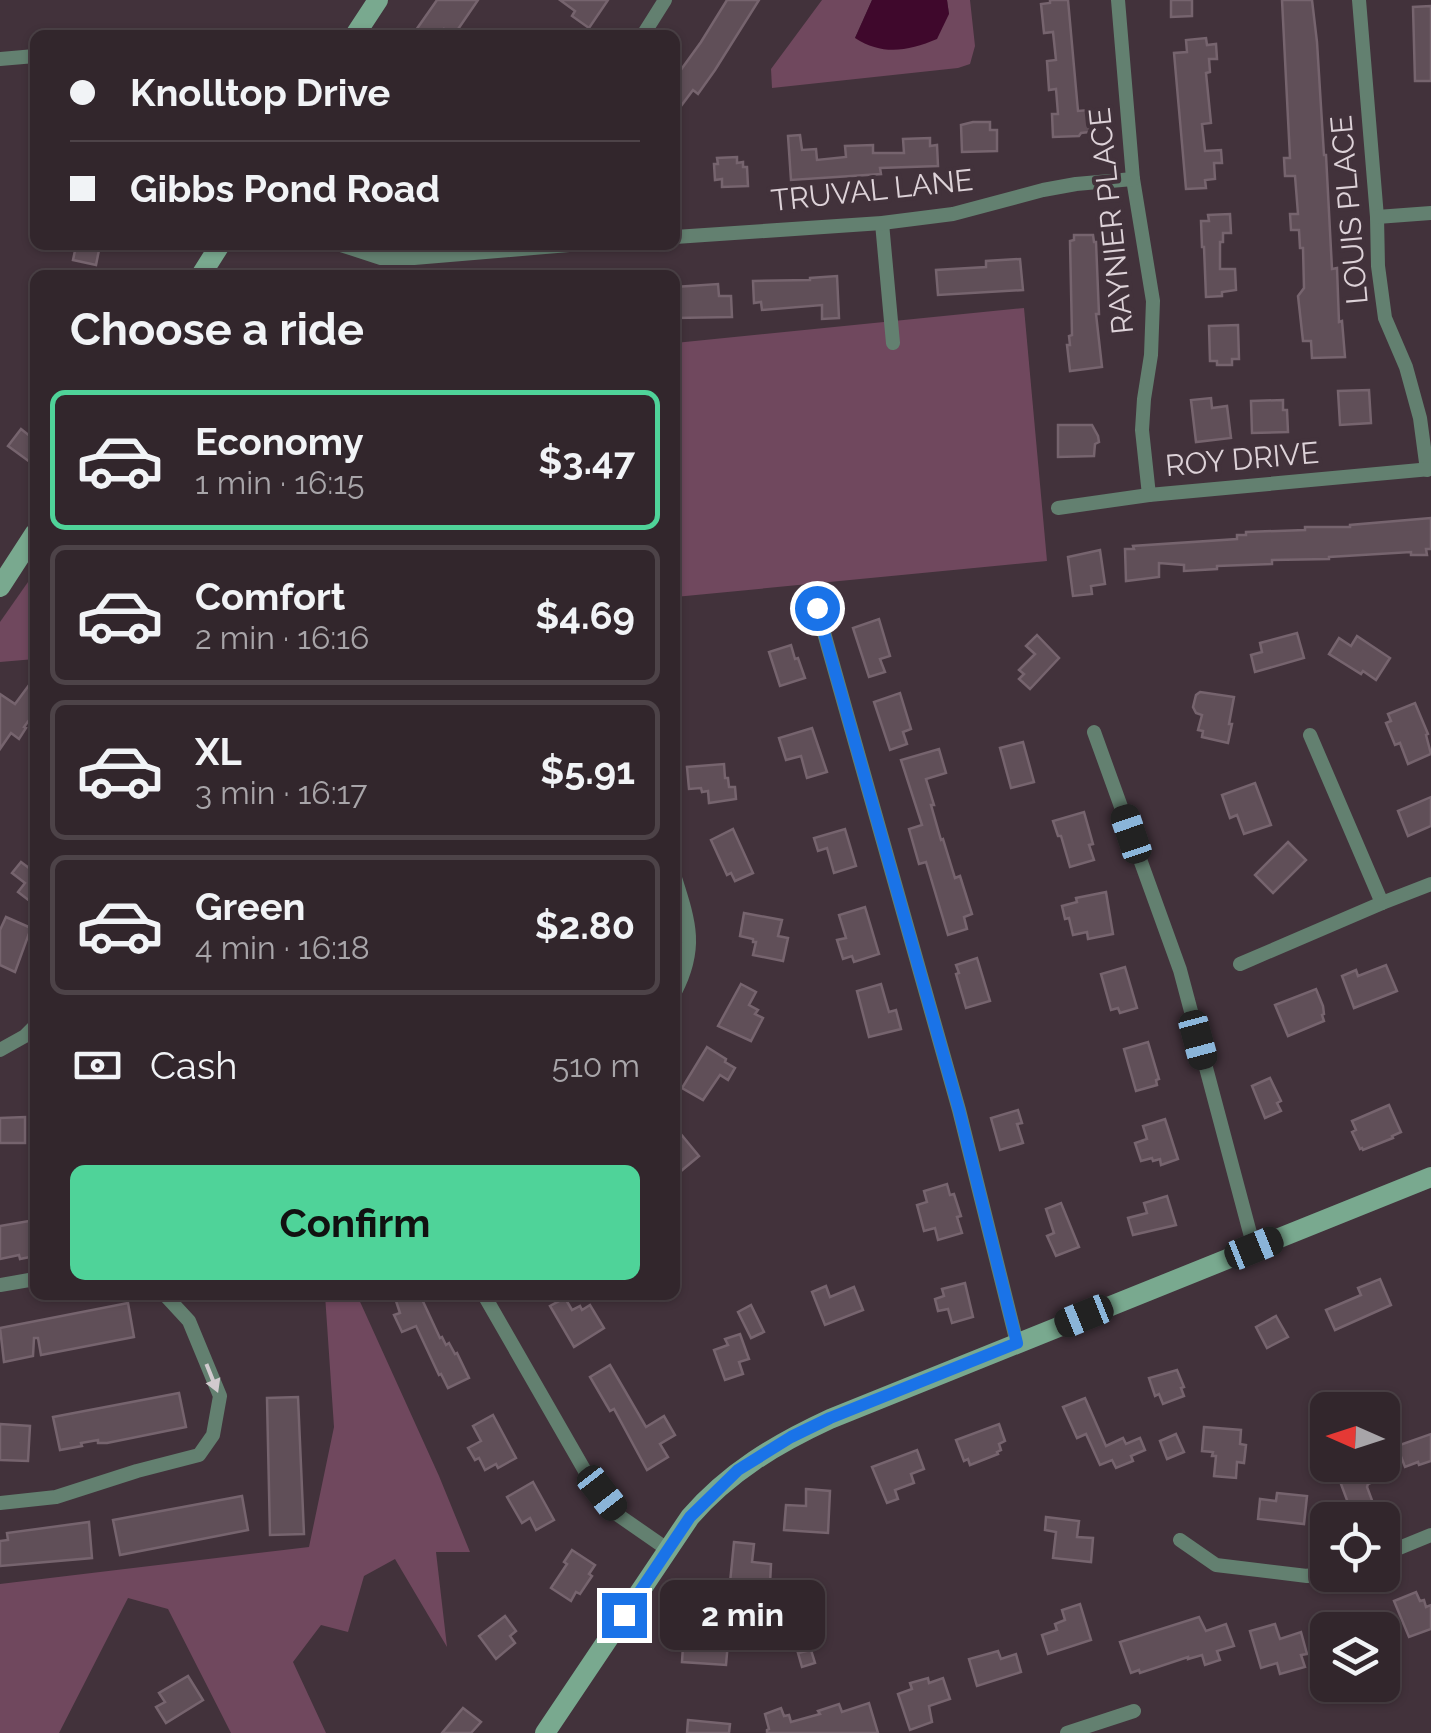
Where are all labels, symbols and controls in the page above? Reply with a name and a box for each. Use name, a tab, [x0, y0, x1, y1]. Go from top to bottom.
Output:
text: Knolltop Drive	[130, 70, 390, 115]
street label: RAYNIER PLACE	[1082, 106, 1140, 336]
street label: LOUIS PLACE	[1323, 114, 1375, 306]
street label: TRUVAL LANE	[769, 162, 975, 218]
text: Gibbs Pond Road	[130, 166, 440, 211]
text: Choose a ride	[70, 303, 364, 356]
icon: car	[75, 415, 165, 505]
text: Economy	[195, 419, 364, 464]
street label: ROY DRIVE	[1164, 435, 1320, 483]
text: $3.47	[538, 438, 635, 483]
text: 1 min · 16:15	[195, 464, 364, 501]
icon: car	[75, 570, 165, 660]
text: Comfort	[195, 574, 345, 619]
route start	[795, 586, 840, 631]
text: $4.69	[535, 593, 635, 638]
text: 2 min · 16:16	[195, 619, 369, 656]
icon: car	[75, 725, 165, 815]
text: XL	[195, 729, 242, 774]
text: $5.91	[540, 748, 635, 793]
text: 3 min · 16:17	[195, 774, 367, 811]
car	[1107, 801, 1155, 867]
icon: car	[75, 880, 165, 970]
text: Green	[195, 884, 305, 929]
text: $2.80	[535, 903, 635, 948]
text: 4 min · 16:18	[195, 929, 370, 966]
car	[1176, 1007, 1220, 1073]
icon: cash	[70, 1038, 125, 1093]
text: Cash	[150, 1043, 237, 1088]
text: 510 m	[552, 1047, 640, 1084]
button: Confirm	[70, 1165, 640, 1280]
car	[1221, 1223, 1287, 1273]
car	[1051, 1291, 1117, 1341]
one-way arrow	[205, 1364, 221, 1394]
north arrow	[1310, 1392, 1400, 1482]
map controls	[1310, 1392, 1400, 1702]
car	[572, 1460, 632, 1526]
button: locate	[1310, 1502, 1400, 1592]
callout: 2 min	[659, 1580, 824, 1650]
route end	[602, 1593, 647, 1638]
text: 2 min	[701, 1596, 784, 1633]
button: layers	[1310, 1612, 1400, 1702]

